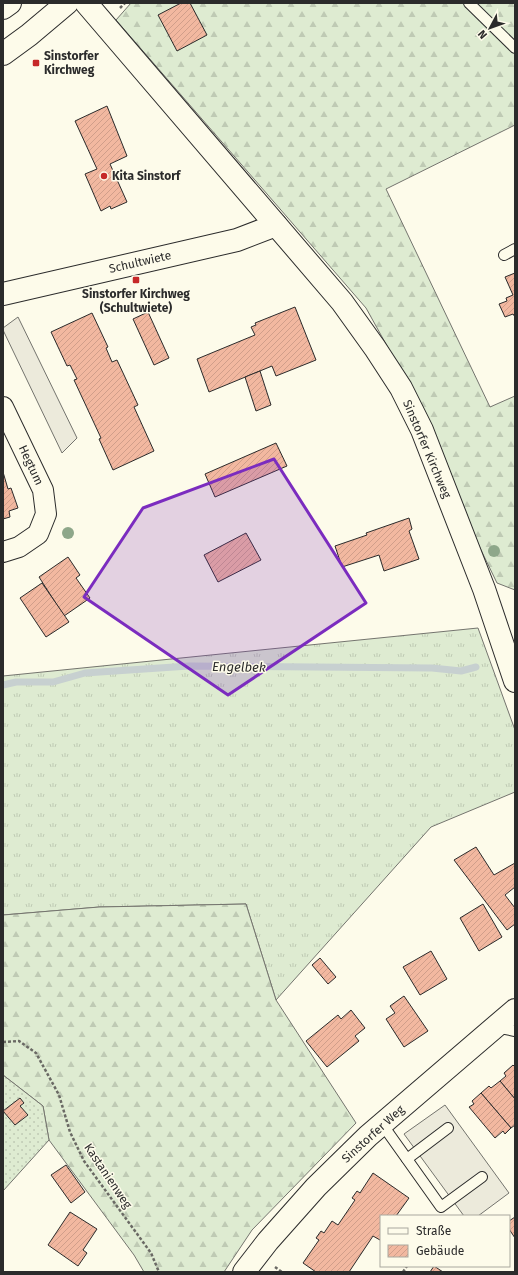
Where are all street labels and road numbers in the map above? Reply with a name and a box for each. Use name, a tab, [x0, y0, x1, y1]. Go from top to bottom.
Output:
street label: Schultwiete	[108, 248, 172, 276]
street label: Sinstorfer Kirchweg	[400, 398, 454, 501]
street label: Hegtum	[16, 443, 46, 487]
street label: Sinstorfer Weg	[339, 1102, 408, 1166]
street label: Kastanienweg	[81, 1141, 135, 1212]

